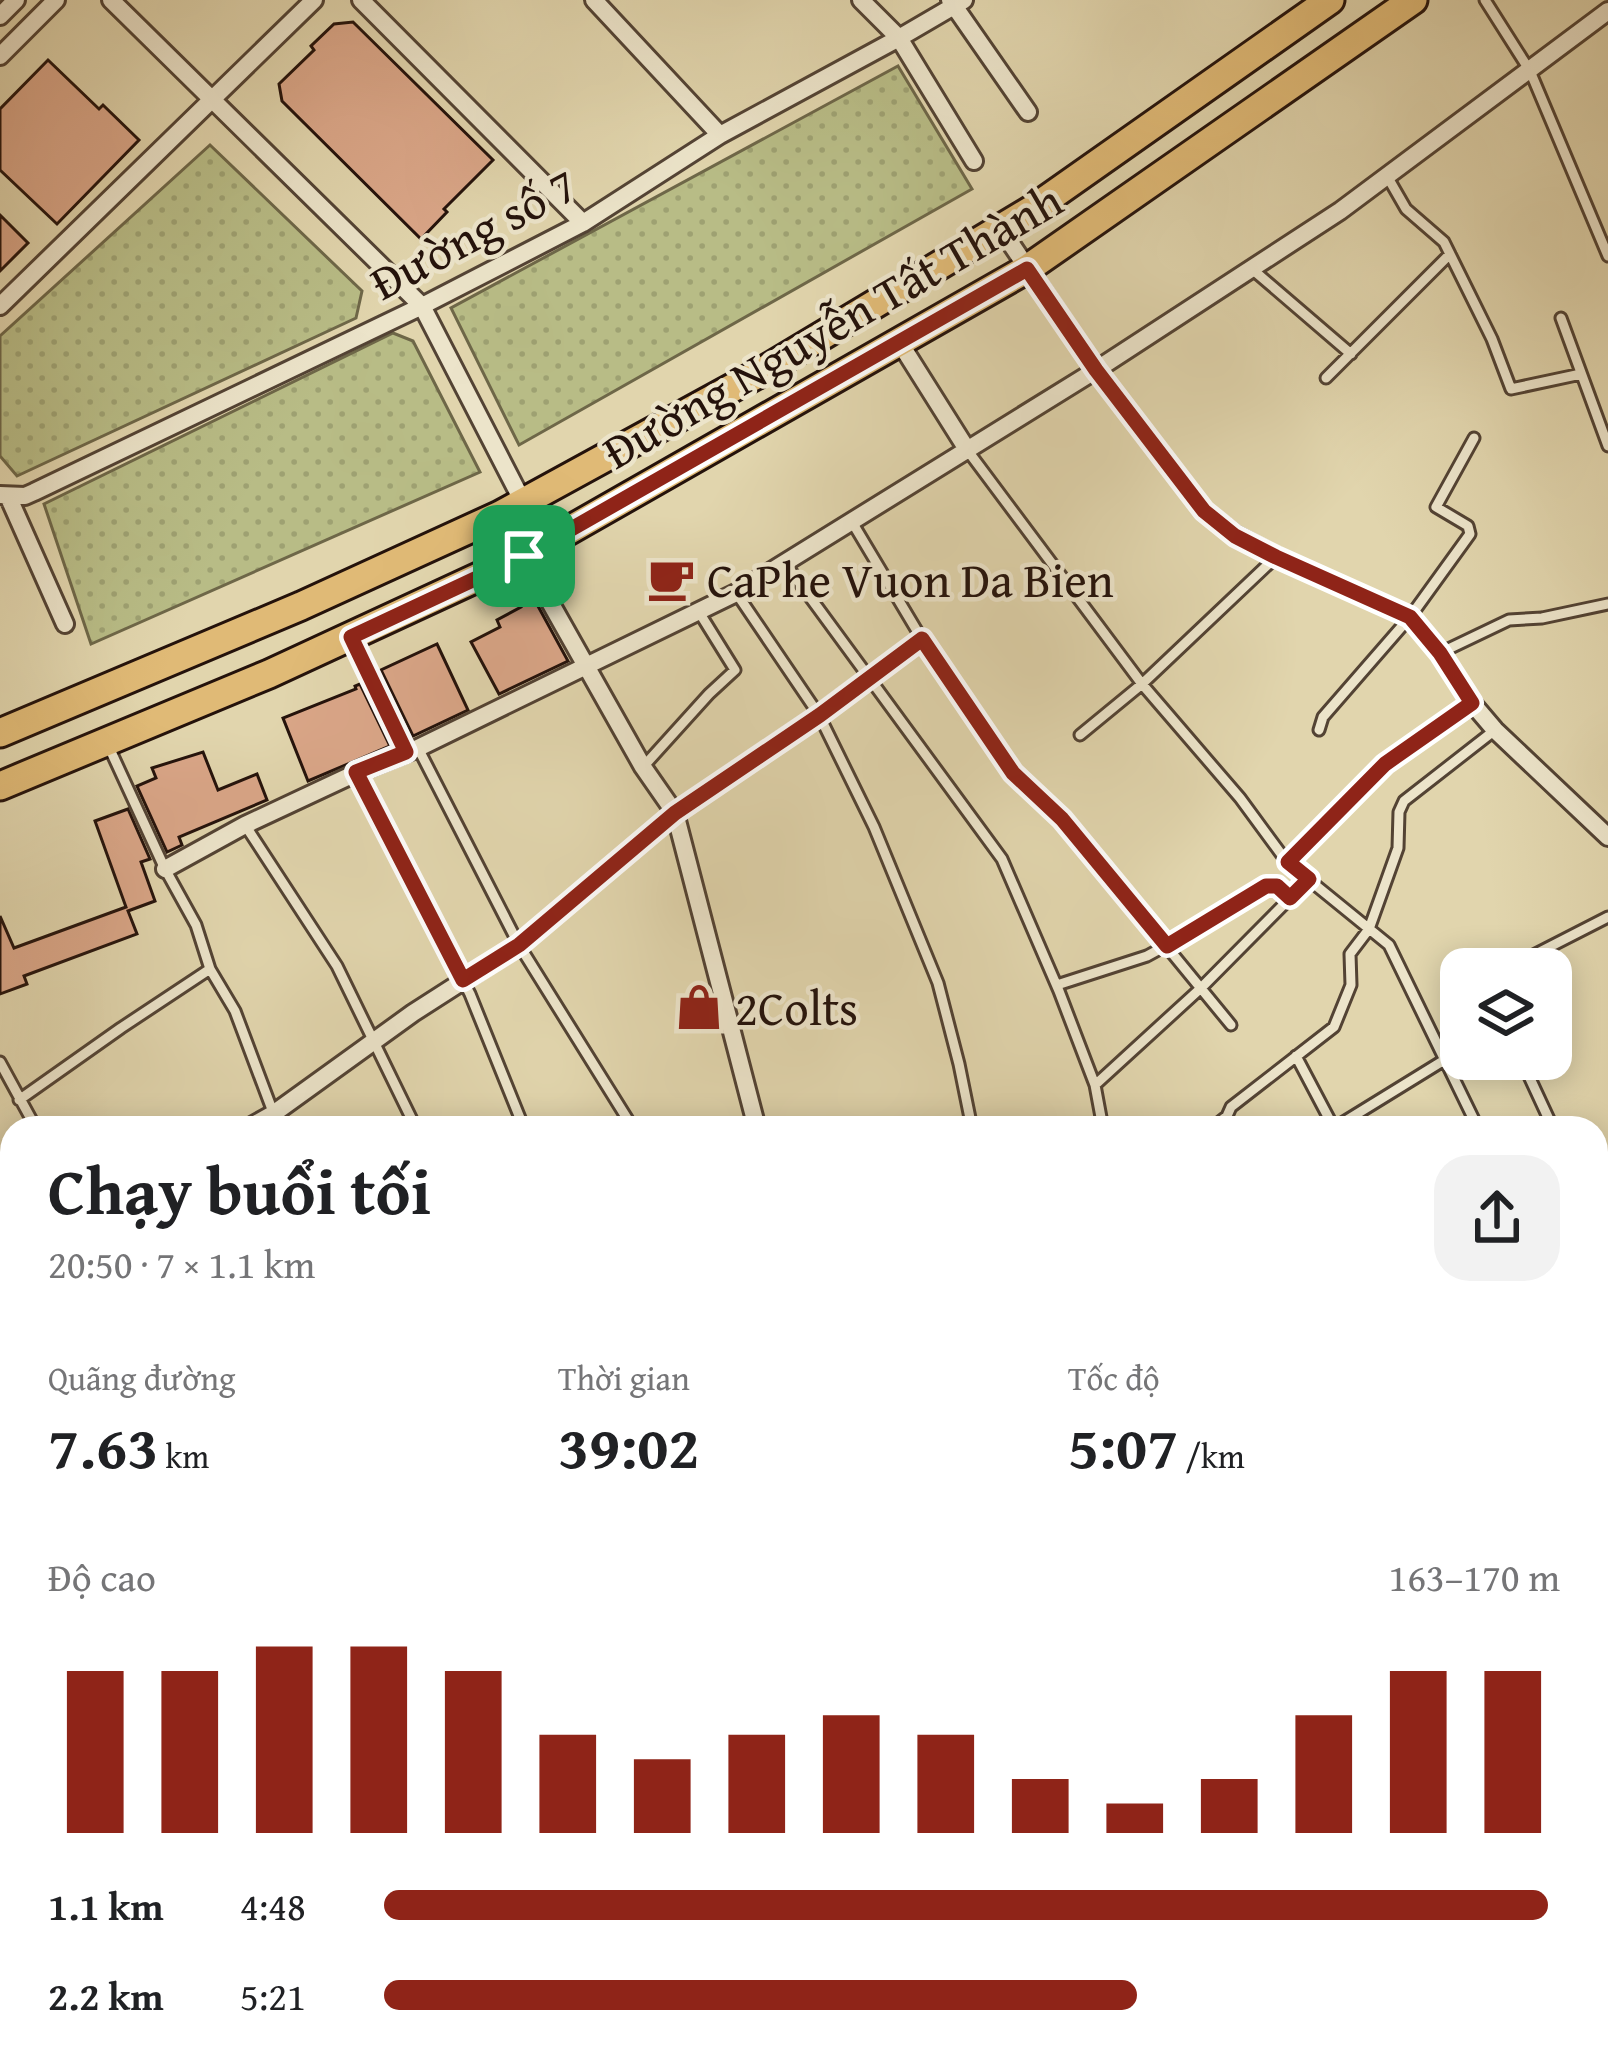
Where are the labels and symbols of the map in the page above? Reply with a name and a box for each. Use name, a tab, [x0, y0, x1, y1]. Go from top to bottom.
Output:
street label: Đường số 7	[357, 149, 589, 317]
street label: Đường Nguyễn Tất Thành	[589, 164, 1075, 486]
pin	[473, 505, 575, 607]
place label: CaPhe Vuon Da Bien	[707, 544, 1114, 615]
cafe icon: CaPhe Vuon Da Bien	[646, 554, 696, 604]
place label: 2Colts	[735, 972, 858, 1043]
shop icon: 2Colts	[674, 982, 724, 1032]

